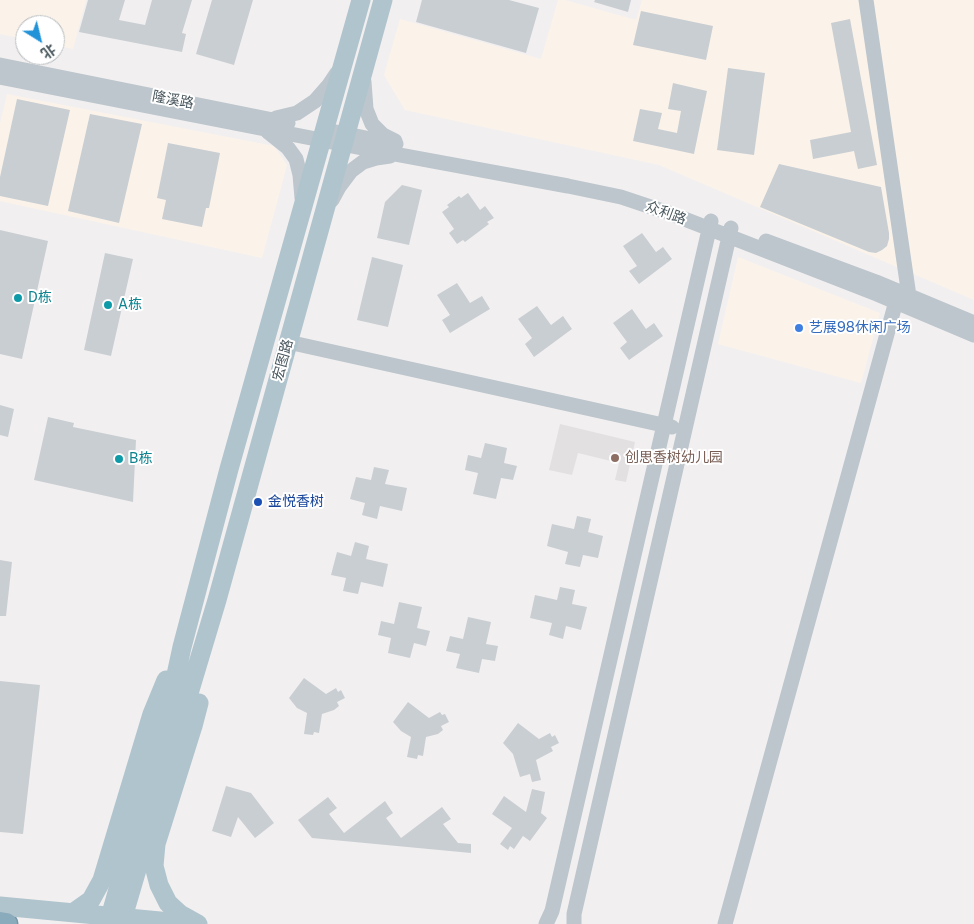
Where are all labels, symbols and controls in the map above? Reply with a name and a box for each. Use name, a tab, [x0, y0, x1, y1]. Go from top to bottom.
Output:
north arrow	[15, 15, 65, 65]
text: 北	[38, 41, 59, 62]
street label: 隆溪路	[151, 88, 195, 112]
street label: 众利路	[643, 198, 689, 228]
place label: D栋	[28, 290, 52, 306]
marker: D栋	[12, 292, 24, 304]
place label: A栋	[118, 297, 142, 313]
marker: A栋	[102, 299, 114, 311]
place label: 艺展98休闲广场	[809, 320, 911, 336]
marker: 艺展98休闲广场	[793, 322, 805, 334]
street label: 宏图路	[269, 338, 297, 382]
place label: 创思香树幼儿园	[625, 450, 723, 466]
place label: B栋	[129, 451, 152, 467]
marker: 创思香树幼儿园	[609, 452, 621, 464]
marker: B栋	[113, 453, 125, 465]
place label: 金悦香树	[268, 494, 324, 510]
marker: 金悦香树	[252, 496, 264, 508]

